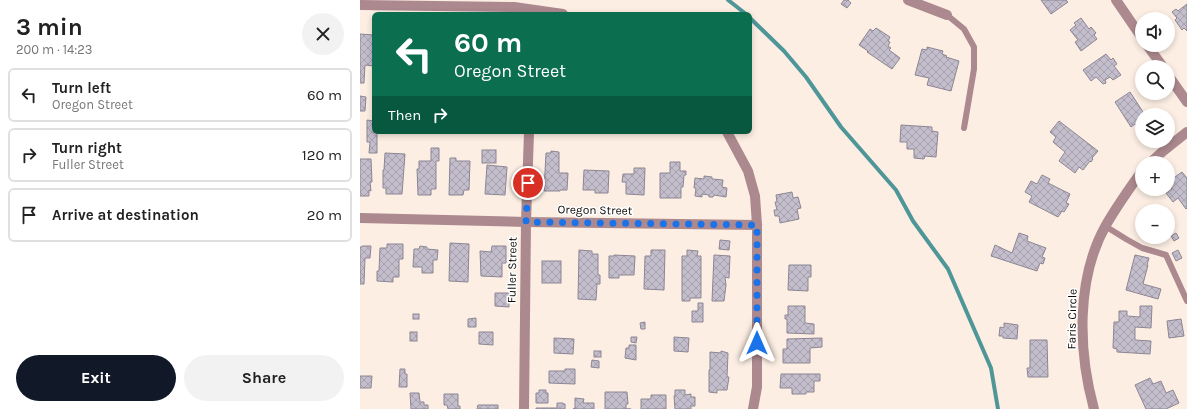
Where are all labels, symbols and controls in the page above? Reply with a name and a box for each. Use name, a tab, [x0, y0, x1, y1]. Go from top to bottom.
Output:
map controls	[1135, 12, 1175, 244]
button: sound	[1135, 12, 1175, 52]
text: 3 min	[16, 13, 83, 41]
button: close	[302, 13, 344, 55]
text: 60 m	[454, 26, 522, 59]
icon: left	[388, 28, 440, 80]
text: 200 m · 14:23	[16, 42, 92, 57]
text: Oregon Street	[454, 60, 566, 82]
button: search	[1135, 60, 1175, 100]
text: Turn left	[52, 79, 111, 97]
icon: left	[18, 84, 40, 106]
text: 60 m	[307, 86, 342, 104]
text: Oregon Street	[52, 97, 133, 112]
icon: right	[429, 104, 451, 126]
text: Then	[388, 106, 421, 124]
button: layers	[1135, 108, 1175, 148]
text: Turn right	[52, 139, 122, 157]
icon: right	[18, 144, 40, 166]
text: 120 m	[302, 146, 342, 164]
button: +	[1135, 156, 1175, 196]
text: Fuller Street	[52, 157, 124, 172]
pin	[511, 166, 545, 200]
icon: arrive	[517, 172, 539, 194]
street label: Oregon Street	[558, 202, 633, 218]
icon: arrive	[18, 204, 40, 226]
button: −	[1135, 204, 1175, 244]
text: Arrive at destination	[52, 206, 199, 224]
text: 20 m	[307, 206, 342, 224]
street label: Fuller Street	[504, 236, 520, 303]
street label: Faris Circle	[1064, 289, 1080, 349]
position arrow	[736, 322, 778, 364]
button: Exit	[16, 355, 176, 401]
button: Share	[184, 355, 344, 401]

